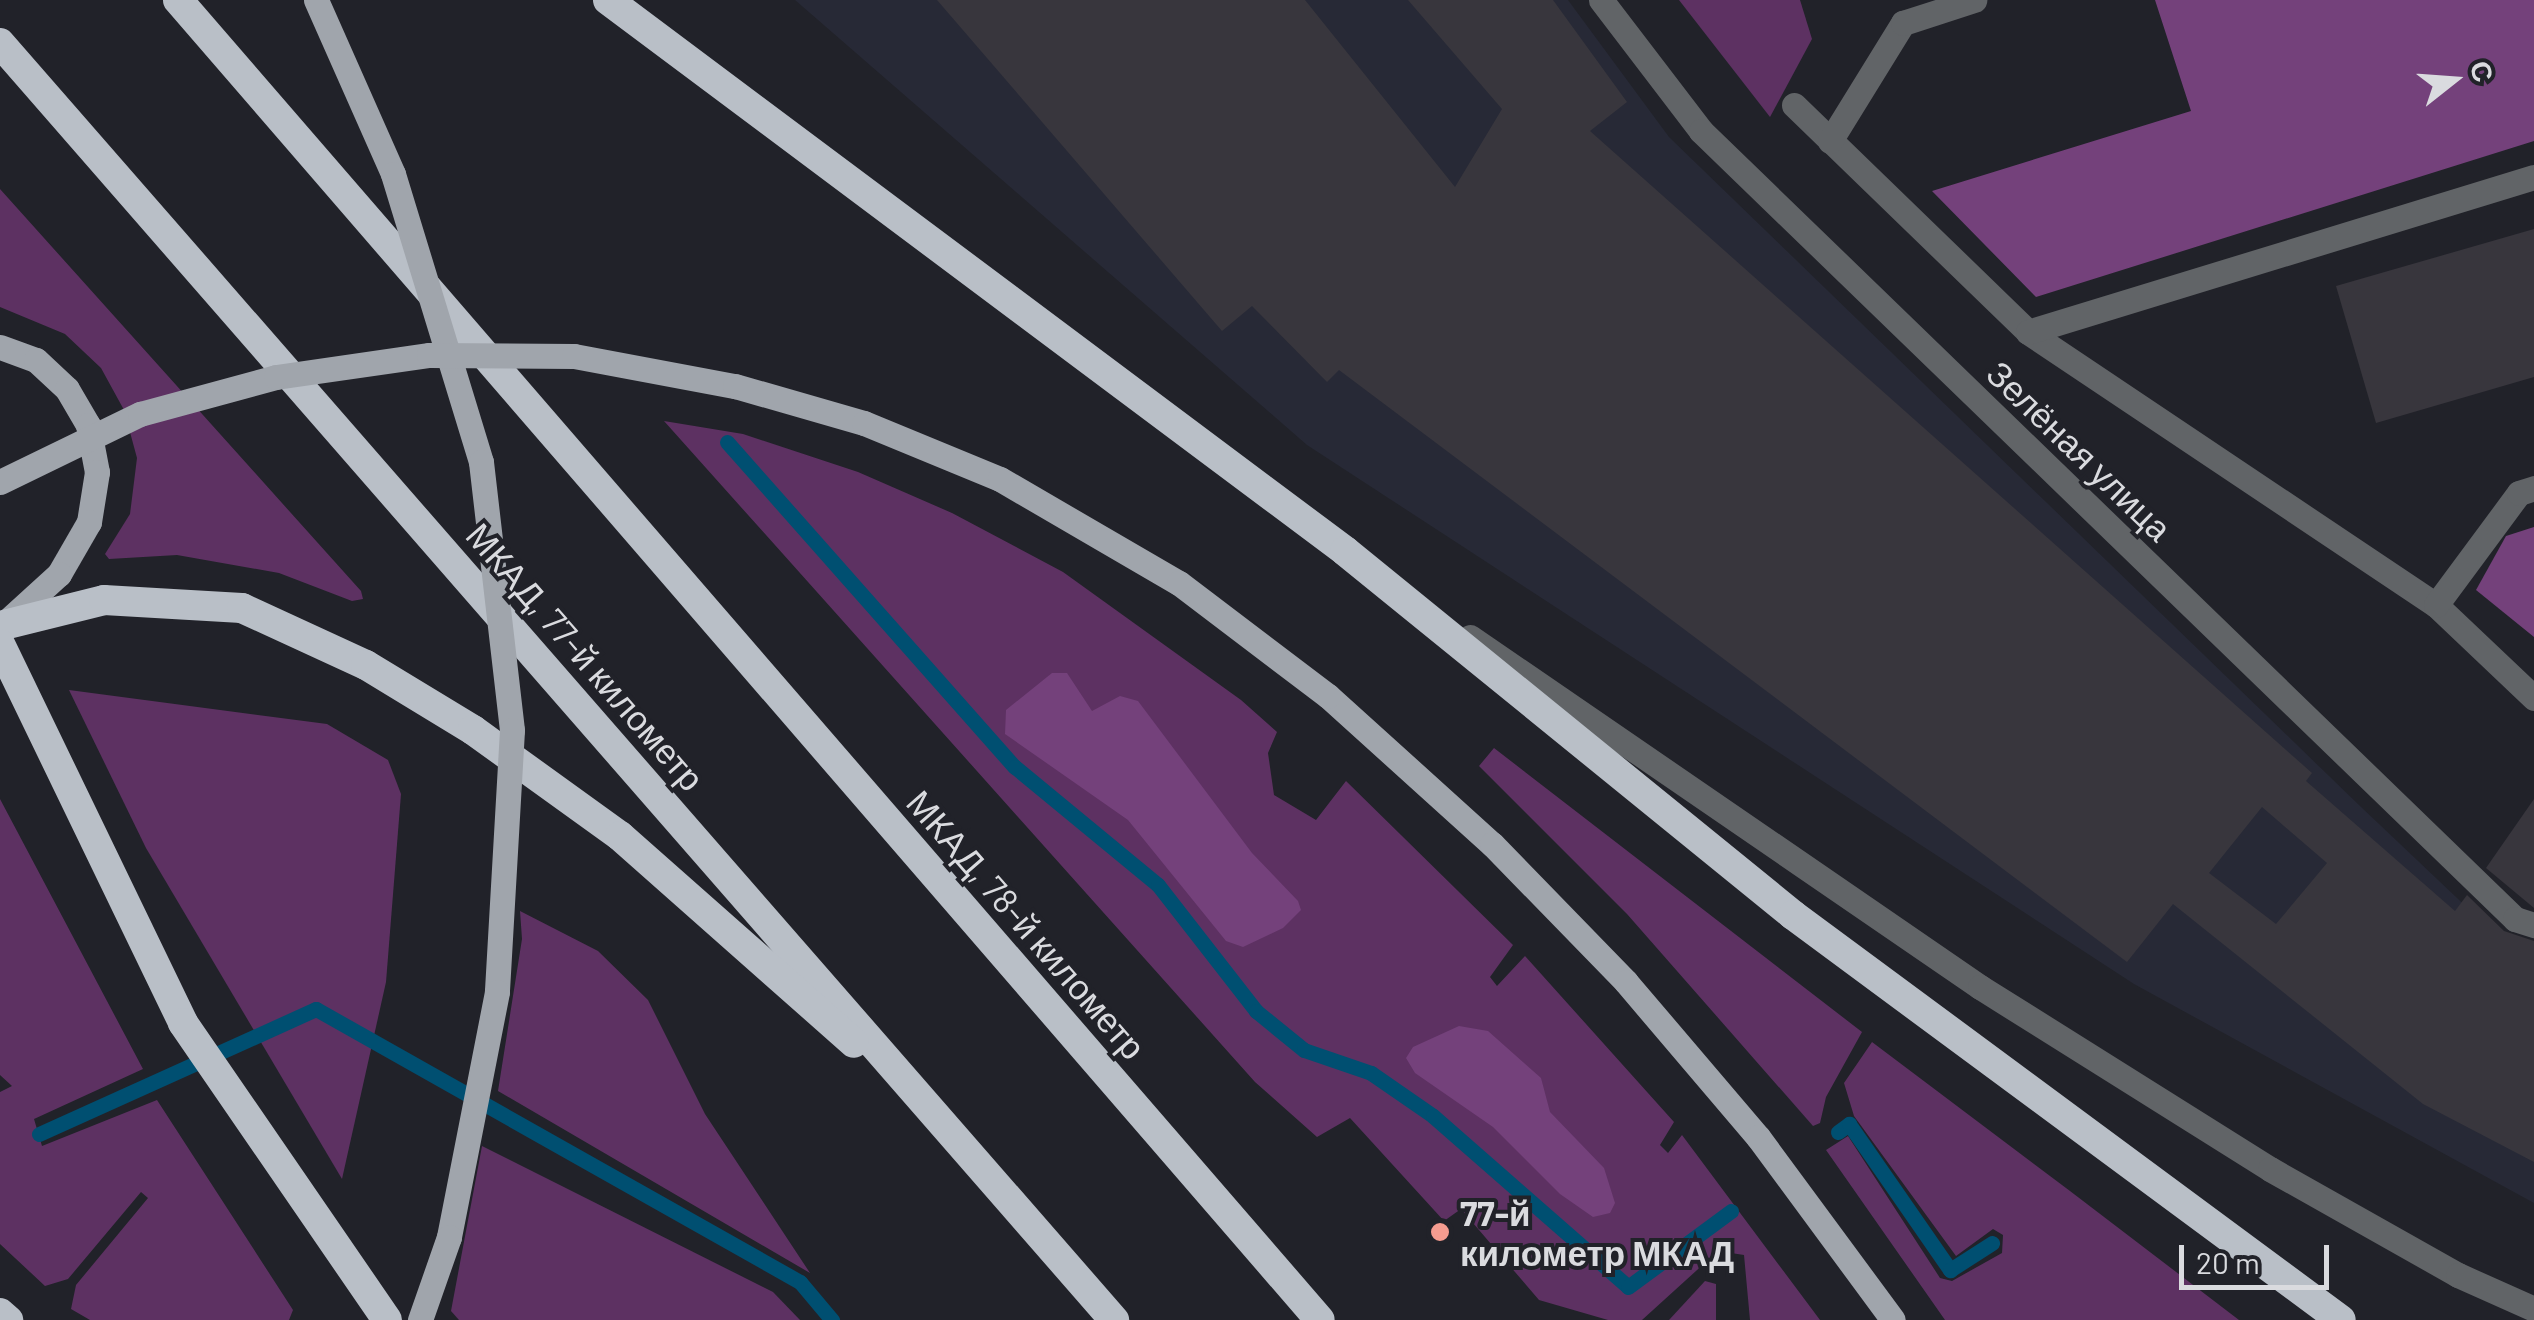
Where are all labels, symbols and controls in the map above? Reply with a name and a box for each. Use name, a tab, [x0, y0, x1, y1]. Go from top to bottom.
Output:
north arrow	[2404, 30, 2504, 130]
text: С	[2463, 57, 2502, 86]
street label: Зелёная улица	[1979, 351, 2181, 549]
street label: МКАД, 77-й километр	[458, 514, 714, 798]
street label: МКАД, 78-й километр	[899, 781, 1155, 1067]
place label: 77-й километр МКАД	[1460, 1191, 1734, 1273]
marker: 77-й километр МКАД	[1429, 1221, 1451, 1243]
scale bar	[2184, 1225, 2334, 1287]
text: 20 m	[2196, 1244, 2260, 1280]

